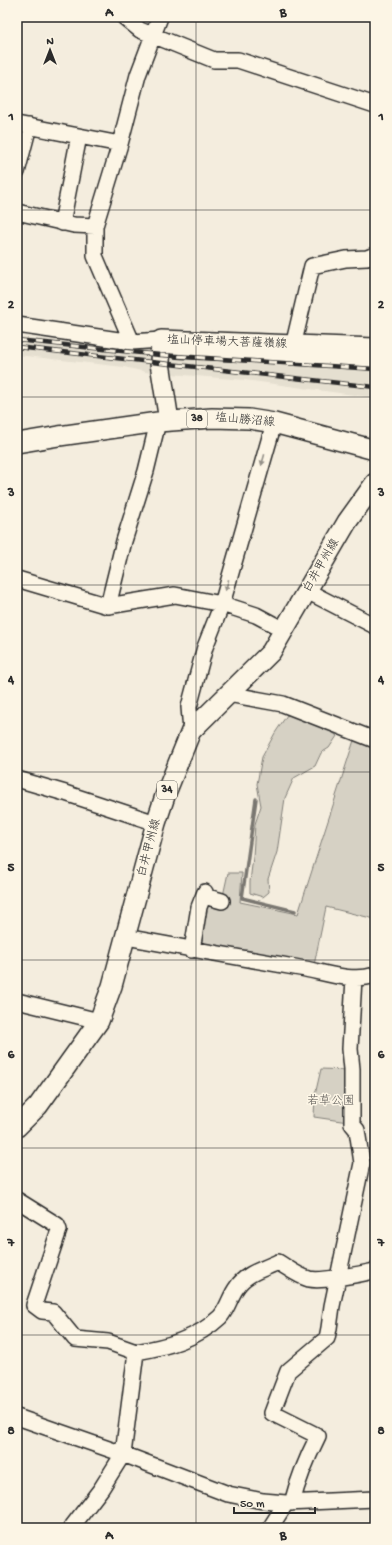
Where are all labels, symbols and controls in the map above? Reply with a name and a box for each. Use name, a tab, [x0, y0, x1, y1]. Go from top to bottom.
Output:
text: A	[104, 6, 114, 21]
text: B	[279, 6, 288, 21]
north arrow	[30, 30, 70, 70]
text: N	[46, 36, 54, 48]
text: 1	[7, 110, 14, 125]
text: 1	[377, 110, 384, 125]
text: 2	[8, 298, 15, 313]
text: 2	[378, 298, 385, 313]
street label: 塩山停車場大菩薩嶺線	[167, 333, 287, 352]
road number: 38	[187, 410, 207, 428]
street label: 塩山勝沼線	[214, 410, 276, 431]
one-way arrow	[260, 454, 266, 467]
text: 3	[7, 486, 15, 501]
text: 3	[377, 486, 385, 501]
street label: 白井甲州線	[300, 536, 343, 595]
one-way arrow	[224, 580, 230, 592]
text: 4	[7, 673, 15, 688]
text: 4	[377, 673, 385, 688]
road number: 34	[157, 781, 177, 799]
street label: 白井甲州線	[135, 817, 165, 879]
text: 5	[8, 861, 15, 876]
text: 5	[378, 861, 385, 876]
text: 6	[8, 1048, 15, 1063]
text: 6	[378, 1048, 385, 1063]
park label: 若草公園	[307, 1094, 355, 1109]
text: 7	[7, 1236, 16, 1251]
text: 7	[377, 1236, 386, 1251]
text: 8	[7, 1424, 15, 1439]
text: 8	[377, 1424, 385, 1439]
scale bar	[234, 1489, 315, 1515]
text: 50 m	[240, 1498, 265, 1512]
text: A	[104, 1529, 114, 1544]
text: B	[279, 1529, 288, 1544]

